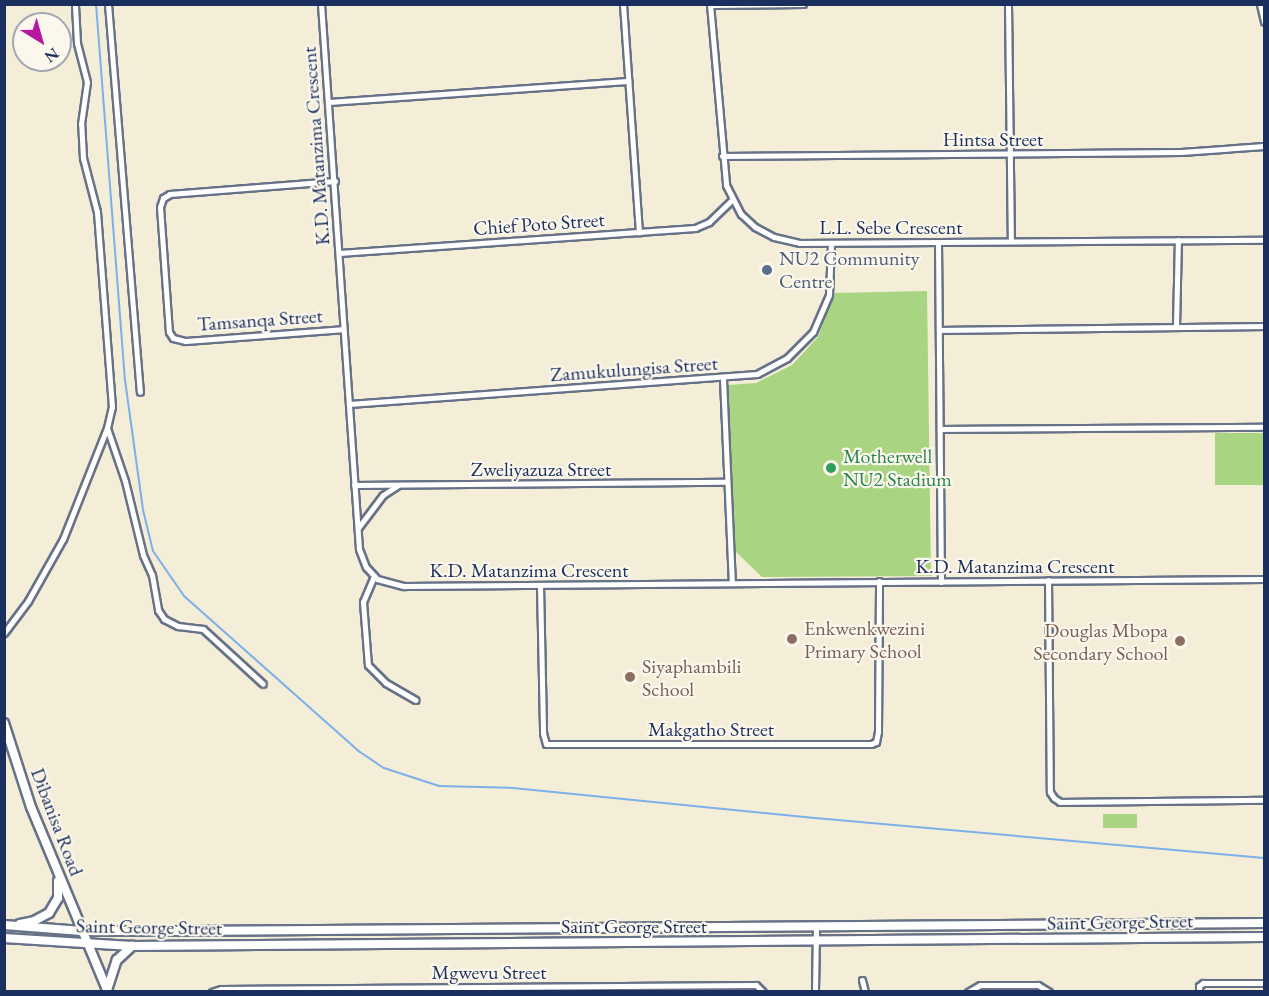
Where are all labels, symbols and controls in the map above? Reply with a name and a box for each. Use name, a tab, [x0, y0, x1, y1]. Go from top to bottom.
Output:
north arrow	[12, 12, 72, 72]
text: N	[40, 43, 63, 67]
street label: K.D. Matanzima Crescent	[297, 46, 335, 246]
street label: Hintsa Street	[943, 127, 1043, 151]
street label: Chief Poto Street	[473, 207, 605, 241]
street label: L.L. Sebe Crescent	[819, 215, 963, 239]
place label: NU2 Community Centre	[779, 246, 919, 293]
marker: NU2 Community Centre	[760, 263, 774, 277]
street label: Tamsanqa Street	[196, 304, 324, 336]
street label: Zamukulungisa Street	[549, 351, 719, 387]
place label: Motherwell NU2 Stadium	[843, 444, 952, 491]
street label: Zweliyazuza Street	[471, 457, 611, 481]
marker: Motherwell NU2 Stadium	[824, 461, 838, 475]
street label: K.D. Matanzima Crescent	[915, 554, 1115, 578]
street label: K.D. Matanzima Crescent	[429, 558, 629, 582]
place label: Enkwenkwezini Primary School	[804, 616, 925, 663]
place label: Douglas Mbopa Secondary School	[1033, 618, 1168, 665]
marker: Enkwenkwezini Primary School	[785, 632, 799, 646]
marker: Douglas Mbopa Secondary School	[1173, 634, 1187, 648]
place label: Siyaphambili School	[642, 654, 741, 701]
marker: Siyaphambili School	[623, 670, 637, 684]
street label: Makgatho Street	[648, 717, 774, 741]
street label: Dibanisa Road	[25, 765, 89, 879]
street label: Saint George Street	[1047, 909, 1193, 935]
street label: Saint George Street	[76, 914, 222, 940]
street label: Saint George Street	[561, 914, 707, 938]
street label: Mgwevu Street	[432, 960, 546, 984]

